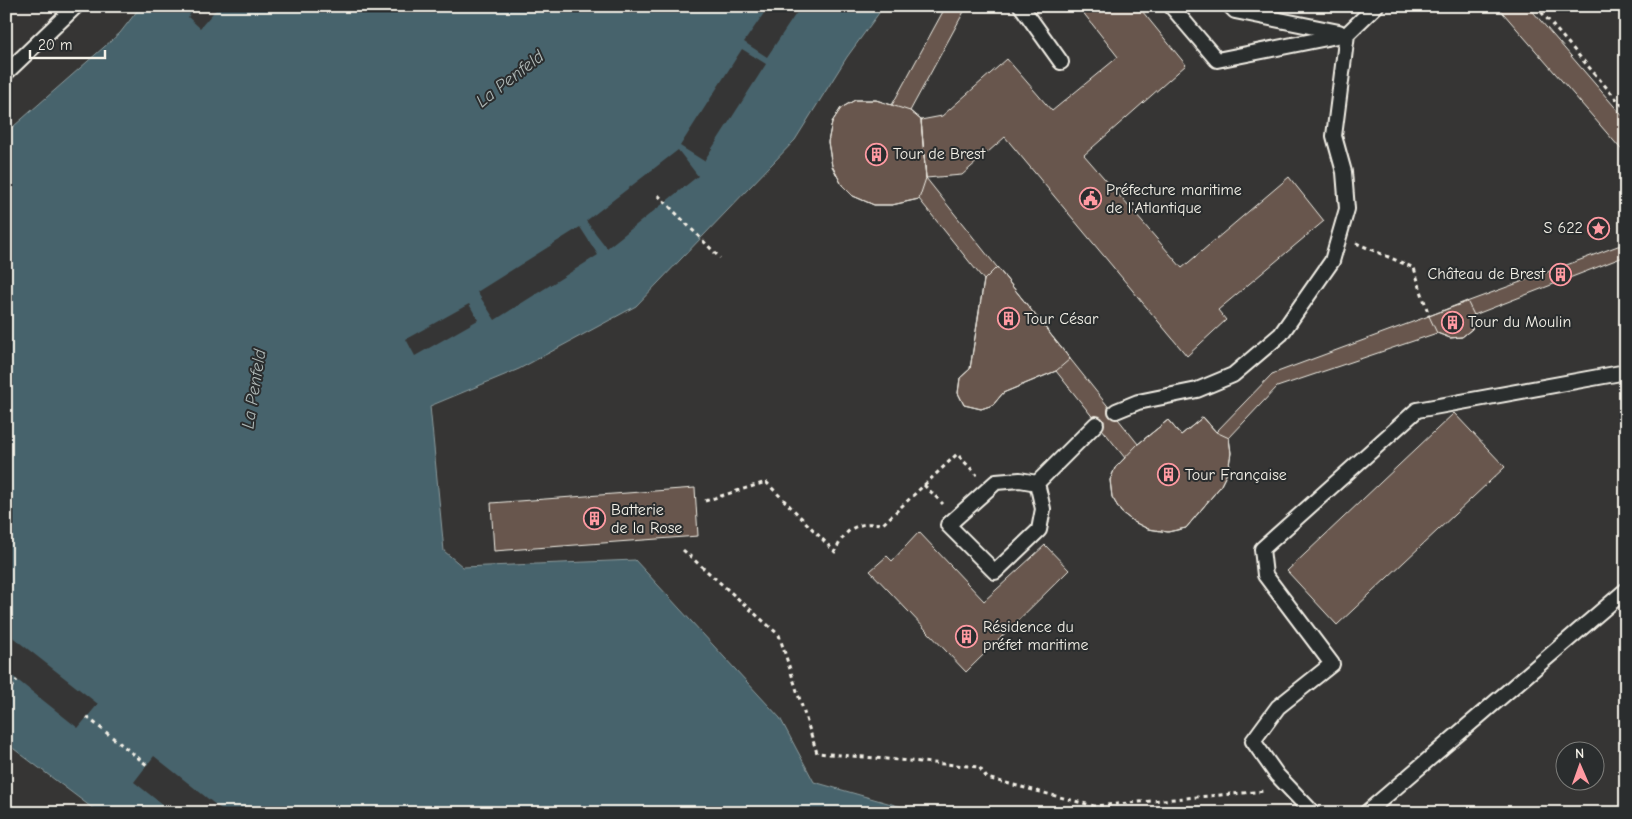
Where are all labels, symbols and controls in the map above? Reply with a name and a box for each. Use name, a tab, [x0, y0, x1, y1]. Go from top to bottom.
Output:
scale bar	[30, 28, 105, 60]
text: 20 m	[38, 36, 72, 54]
water label: La Penfeld	[472, 46, 548, 112]
building icon: Tour de Brest	[865, 142, 889, 166]
place label: Tour de Brest	[893, 145, 986, 163]
place label: Préfecture maritime de l'Atlantique	[1106, 181, 1242, 217]
public building icon: Préfecture maritime de l'Atlantique	[1078, 187, 1102, 211]
place icon: S 622	[1587, 216, 1611, 240]
place label: S 622	[1543, 219, 1583, 237]
building icon: Château de Brest	[1549, 262, 1573, 286]
place label: Château de Brest	[1427, 265, 1545, 283]
building icon: Tour César	[996, 307, 1020, 331]
place label: Tour César	[1024, 310, 1099, 328]
building icon: Tour du Moulin	[1440, 310, 1464, 334]
place label: Tour du Moulin	[1468, 313, 1571, 331]
water label: La Penfeld	[237, 347, 271, 430]
building icon: Tour Française	[1157, 463, 1181, 487]
place label: Tour Française	[1185, 466, 1287, 484]
place label: Batterie de la Rose	[611, 501, 682, 537]
building icon: Batterie de la Rose	[583, 507, 607, 531]
place label: Résidence du préfet maritime	[983, 618, 1088, 654]
building icon: Résidence du préfet maritime	[955, 624, 979, 648]
north arrow	[1554, 742, 1604, 792]
text: N	[1575, 745, 1584, 762]

